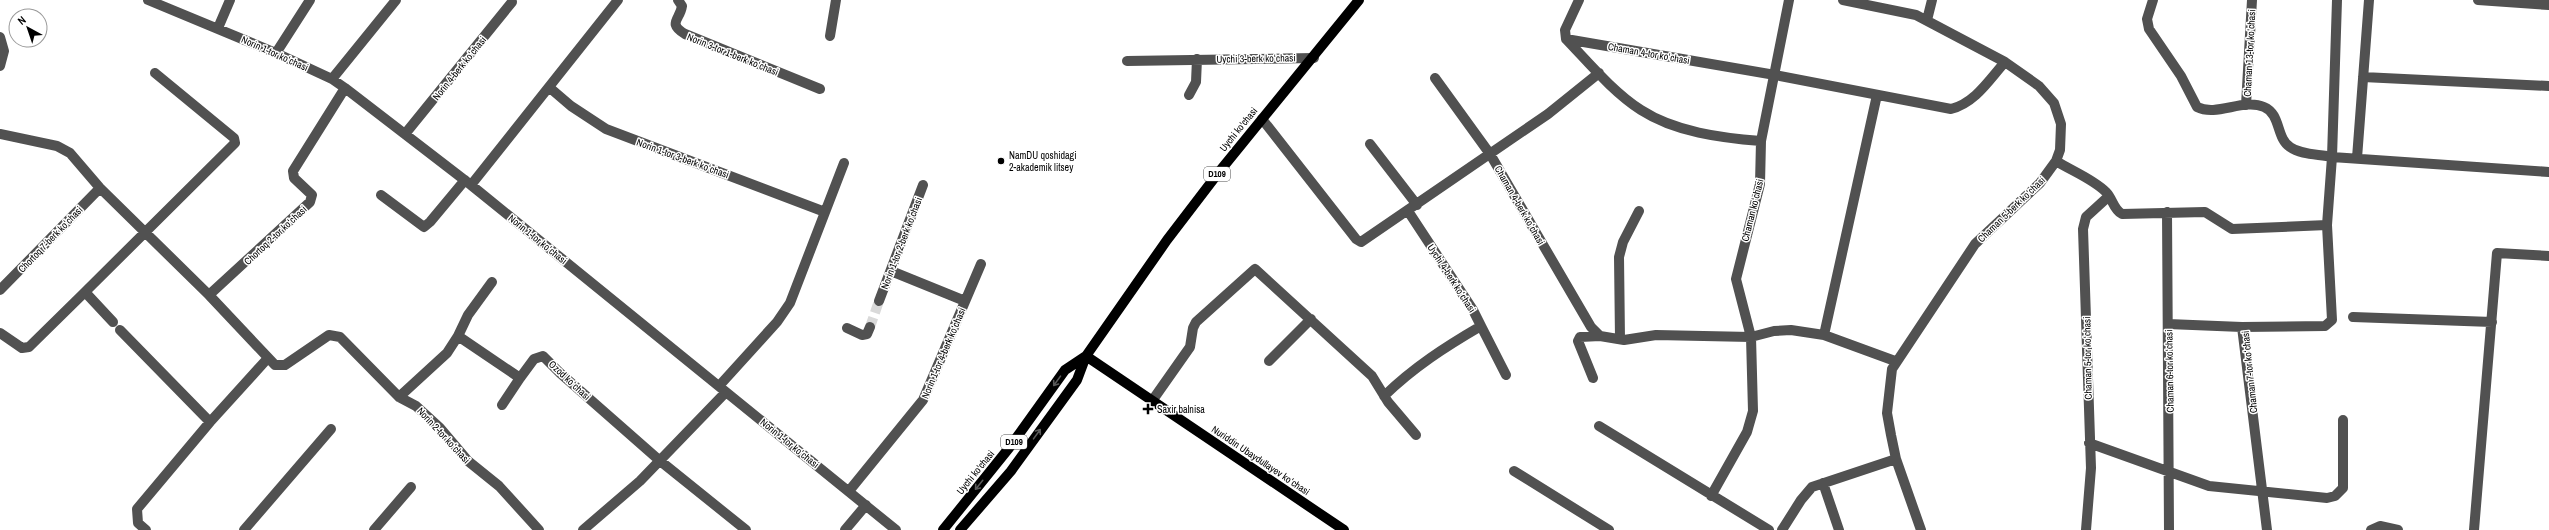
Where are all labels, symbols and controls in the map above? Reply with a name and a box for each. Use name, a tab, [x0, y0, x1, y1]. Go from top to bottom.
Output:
north arrow	[8, 8, 48, 48]
street label: Chaman 13-tor koʻchasi	[2241, 9, 2258, 97]
text: N	[15, 13, 29, 28]
street label: Norin 3-tor 1-berk koʻchasi	[685, 30, 780, 79]
street label: Norin 1-tor koʻchasi	[239, 33, 310, 74]
street label: Norin 4-berk koʻchasi	[430, 34, 489, 103]
street label: Chaman 4-tor koʻchasi	[1607, 40, 1691, 67]
street label: Uychi 3-berk koʻchasi	[1216, 51, 1296, 66]
street label: Uychi ko'chasi	[1217, 105, 1260, 154]
street label: Norin 1-tor 3-berk koʻchasi	[635, 136, 731, 181]
place label: NamDU qoshidagi 2-akademik litsey	[1009, 149, 1076, 174]
marker: NamDU qoshidagi 2-akademik litsey	[996, 156, 1006, 166]
street label: Chaman 4-berk koʻchasi	[1492, 163, 1548, 247]
road number: D109	[1204, 167, 1230, 181]
street label: Chaman 5-berk koʻchasi	[1975, 174, 2048, 245]
street label: Chaman koʻchasi	[1738, 178, 1767, 243]
street label: Norin 1-tor 2-berk koʻchasi	[878, 195, 925, 291]
street label: Chortoq 7-berk koʻchasi	[15, 203, 85, 275]
street label: Chortoq 2-tor koʻchasi	[241, 203, 309, 268]
street label: Norin 1-tor koʻchasi	[506, 212, 570, 267]
street label: Uychi 4-berk koʻchasi	[1425, 241, 1479, 315]
street label: Norin 1-tor 4-berk koʻchasi	[918, 306, 968, 401]
street label: Chaman 5-tor koʻchasi	[2080, 316, 2095, 400]
street label: Chaman 6-tor koʻchasi	[2162, 329, 2177, 413]
street label: Chaman 7-tor koʻchasi	[2239, 330, 2260, 414]
street label: Ozod koʻchasi	[546, 358, 593, 403]
one-way arrow	[1053, 376, 1061, 387]
marker: Saxir balnisa	[1142, 403, 1154, 415]
place label: Saxir balnisa	[1157, 403, 1205, 416]
street label: Norin 2-tor koʻchasi	[414, 405, 473, 466]
street label: Norin 1-tor koʻchasi	[758, 416, 822, 471]
street label: Nuriddin Ubaydullayev koʻchasi	[1209, 423, 1312, 498]
one-way arrow	[1033, 429, 1041, 440]
road number: D109	[1001, 435, 1027, 449]
street label: Uychi ko'chasi	[954, 448, 997, 497]
one-way arrow	[975, 480, 984, 491]

